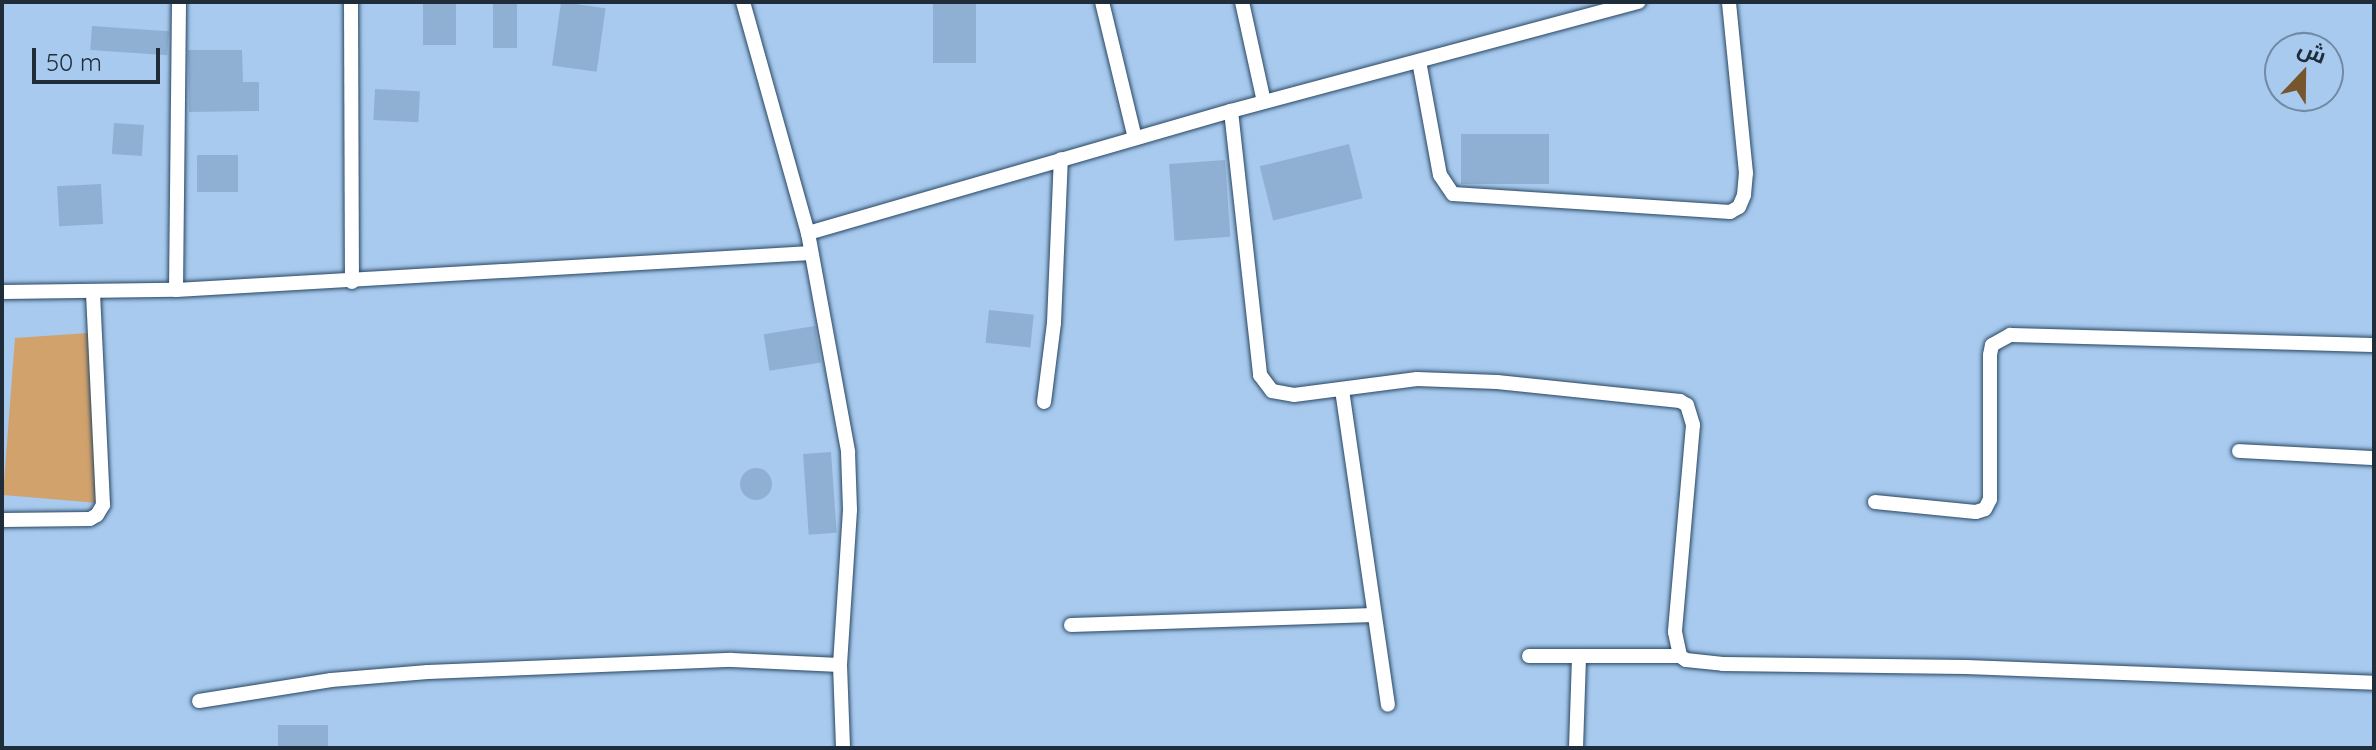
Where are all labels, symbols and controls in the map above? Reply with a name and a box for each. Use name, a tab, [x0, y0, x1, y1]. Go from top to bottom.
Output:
scale bar	[36, 32, 164, 82]
north arrow	[2264, 32, 2344, 112]
text: ش	[2294, 33, 2331, 70]
text: 50 m	[46, 47, 102, 77]

